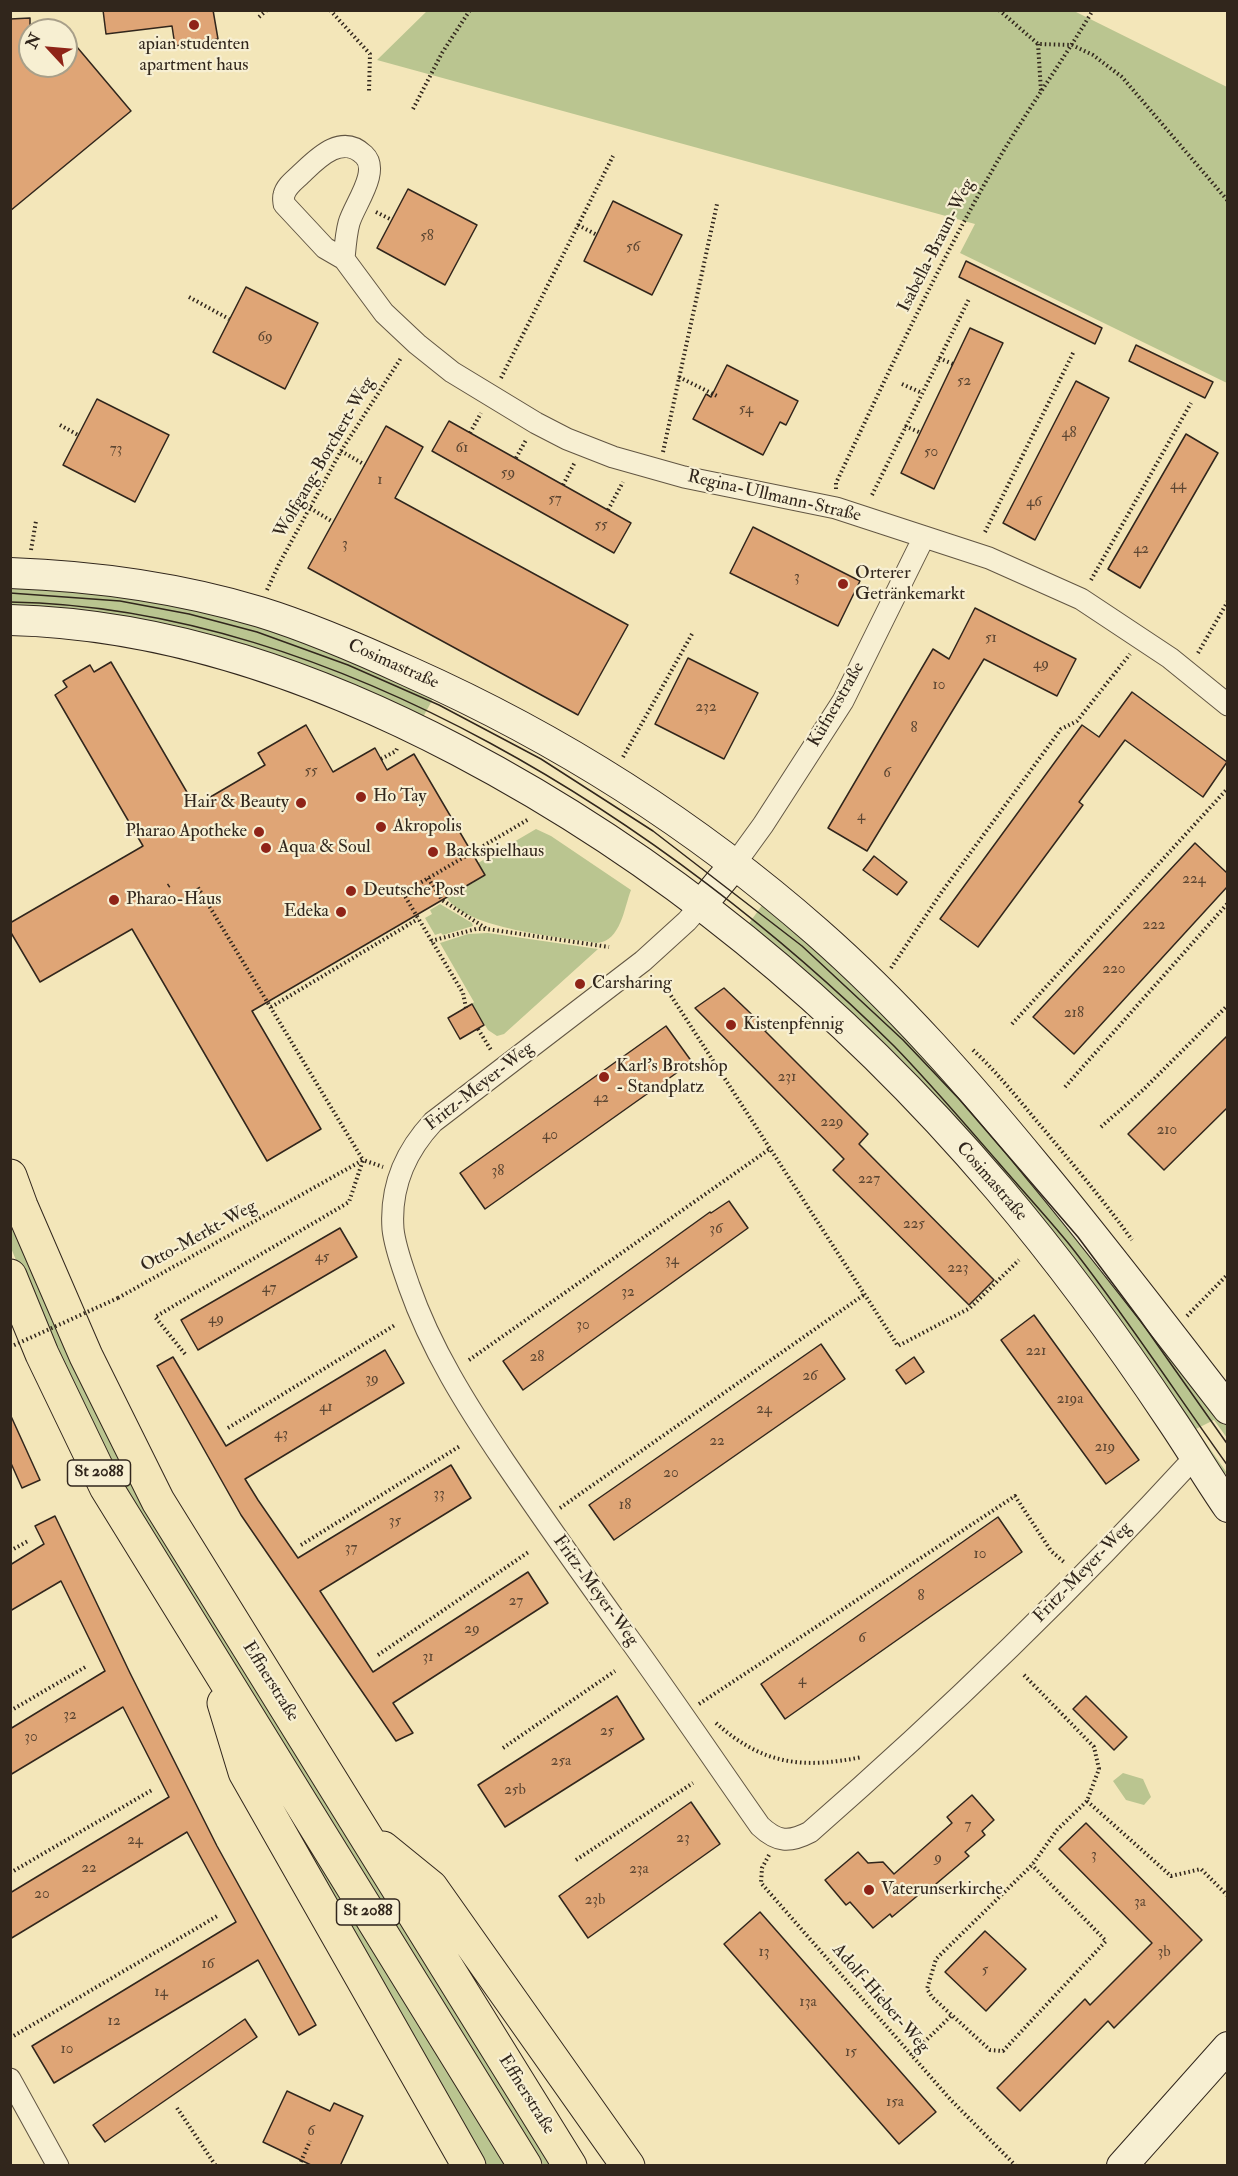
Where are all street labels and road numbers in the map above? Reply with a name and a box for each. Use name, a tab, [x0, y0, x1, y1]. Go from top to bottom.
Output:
street label: Isabella-Braun-Weg	[894, 176, 980, 316]
street label: Wolfgang-Borchert-Weg	[270, 374, 380, 542]
street label: Regina-Ullmann-Straße	[685, 467, 863, 527]
street label: Cosimastraße	[344, 635, 442, 695]
street label: Küfnerstraße	[804, 659, 870, 751]
street label: Fritz-Meyer-Weg	[421, 1038, 539, 1136]
street label: Cosimastraße	[951, 1138, 1031, 1226]
street label: Otto-Merkt-Weg	[137, 1196, 261, 1278]
road number: St 2088	[68, 1460, 130, 1486]
street label: Fritz-Meyer-Weg	[1029, 1518, 1137, 1628]
street label: Fritz-Meyer-Weg	[548, 1531, 642, 1651]
street label: Effnerstraße	[237, 1638, 303, 1726]
road number: St 2088	[336, 1899, 400, 1925]
street label: Adolf-Hieber-Weg	[827, 1940, 933, 2058]
street label: Effnerstraße	[493, 2051, 559, 2139]

